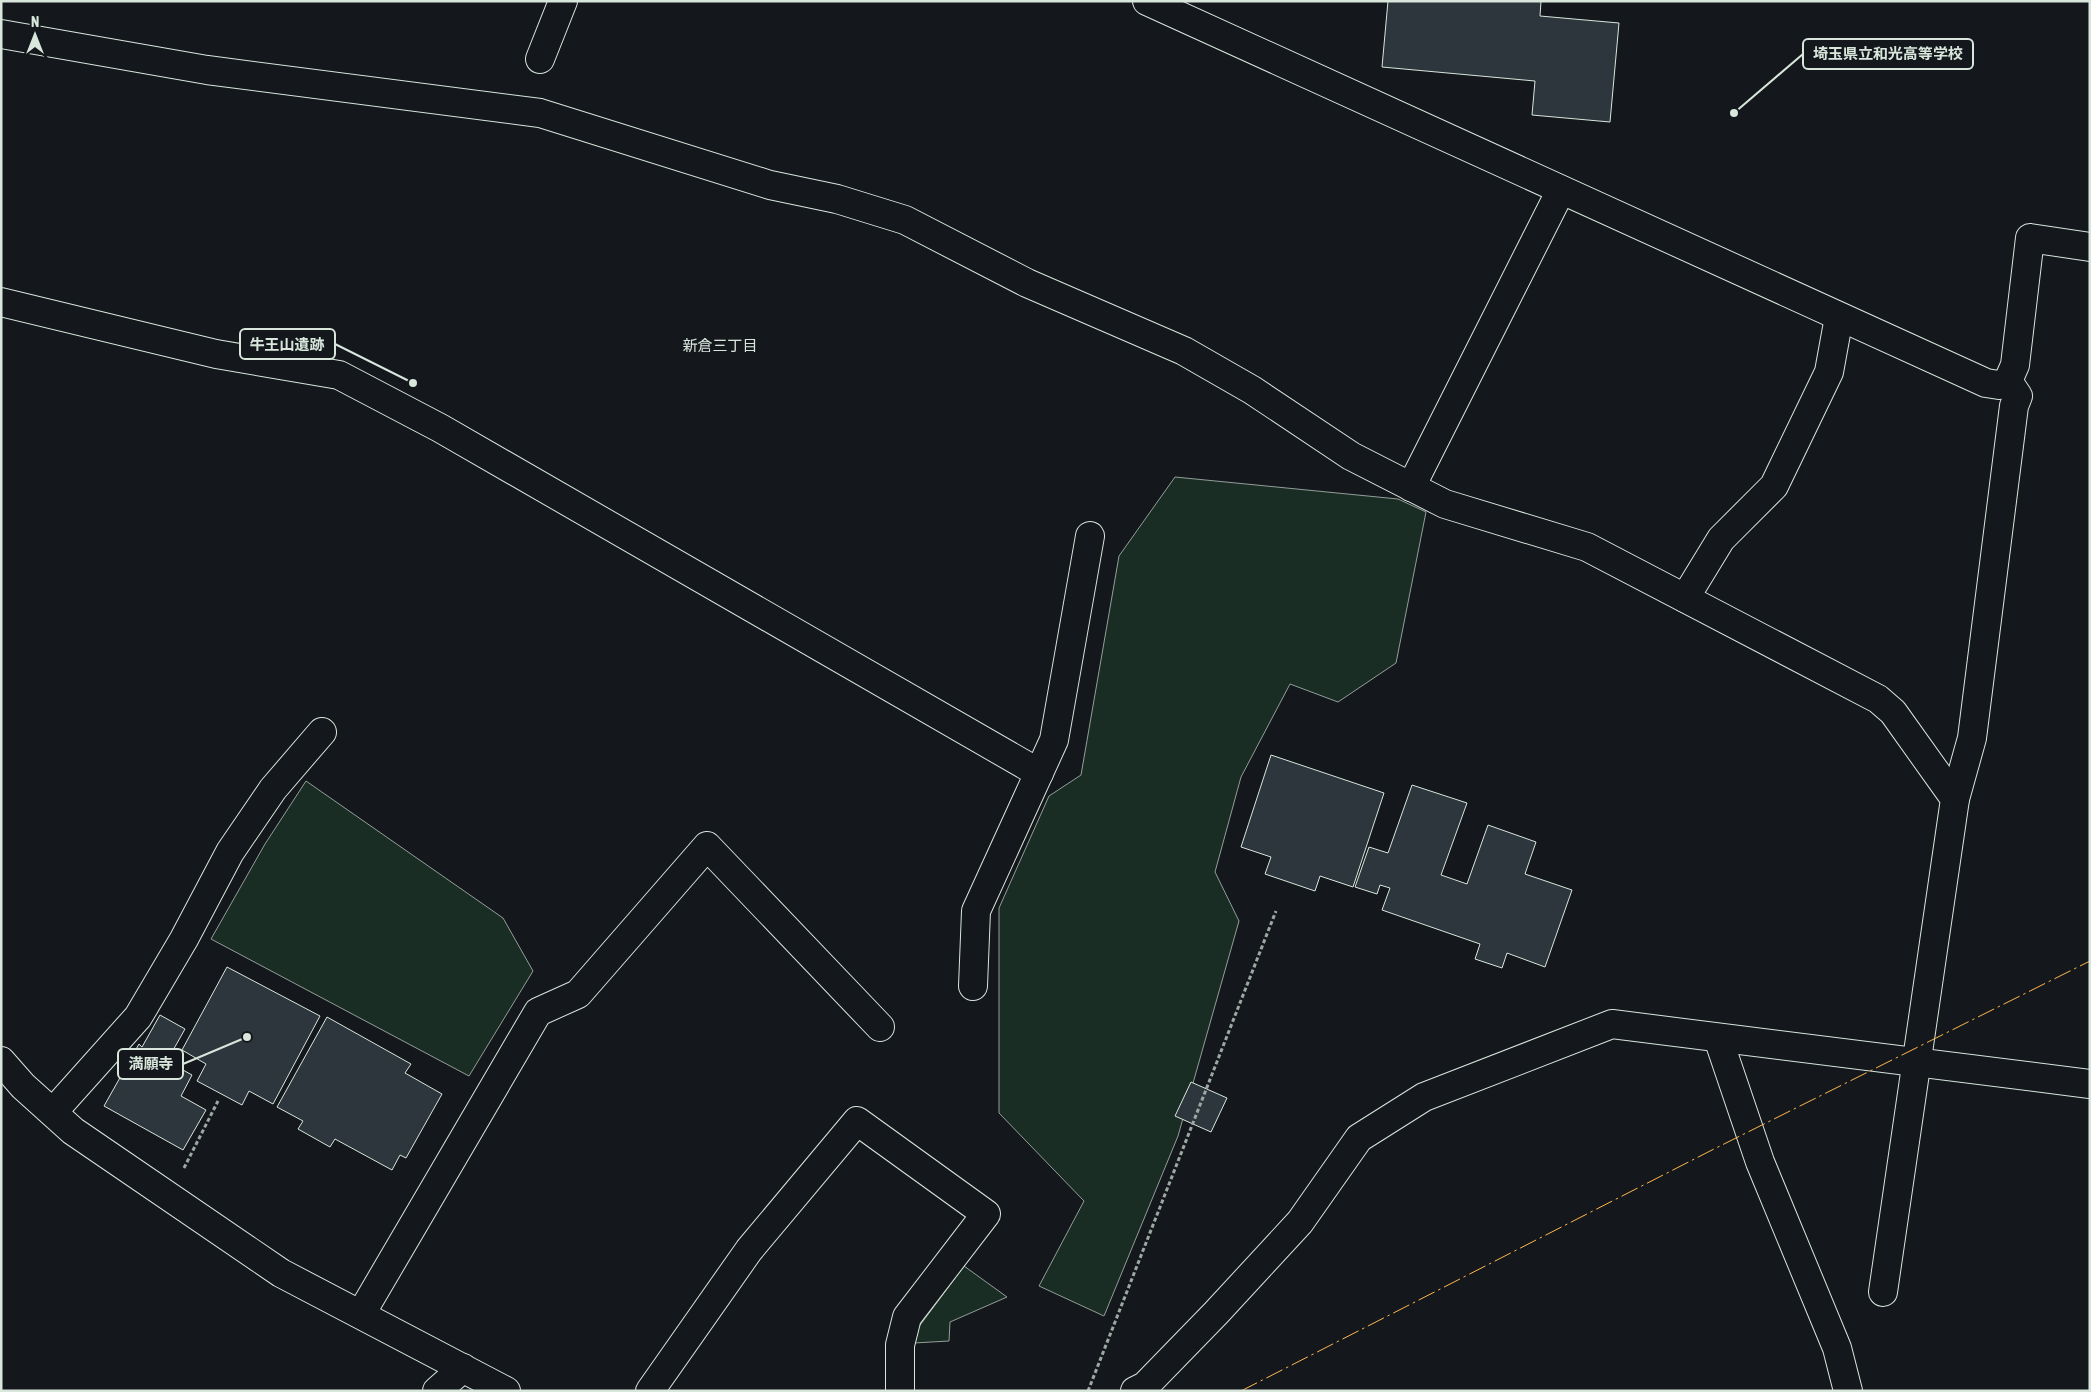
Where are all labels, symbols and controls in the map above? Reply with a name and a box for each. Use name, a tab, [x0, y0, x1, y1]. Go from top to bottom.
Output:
north arrow	[10, 10, 60, 60]
text: N	[31, 14, 39, 30]
callout: 埼玉県立和光高等学校	[1803, 39, 1973, 69]
text: 埼玉県立和光高等学校	[1813, 45, 1963, 62]
callout: 牛王山遺跡	[240, 329, 335, 359]
text: 牛王山遺跡	[249, 336, 325, 353]
district label: 新倉三丁目	[682, 337, 758, 354]
callout: 満願寺	[118, 1049, 183, 1079]
text: 満願寺	[128, 1055, 174, 1072]

